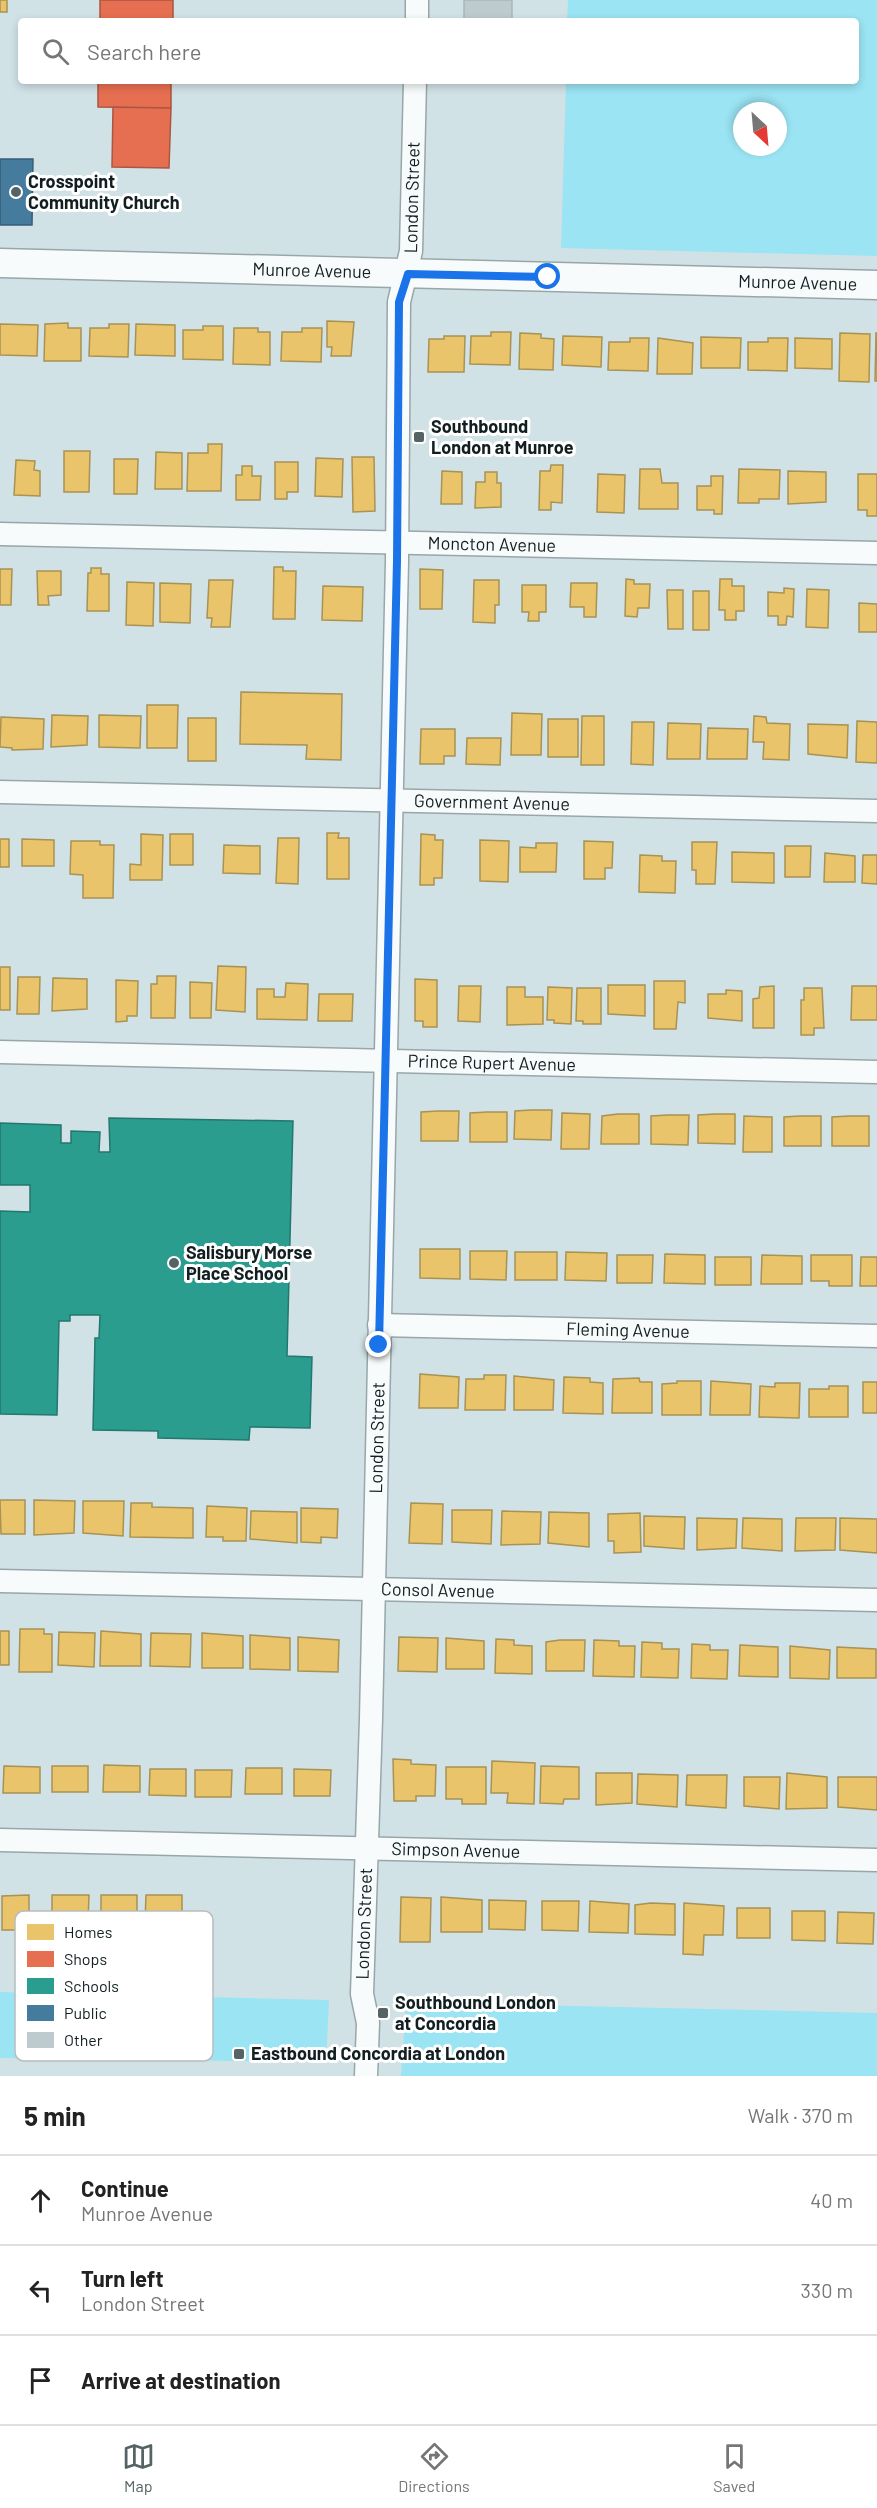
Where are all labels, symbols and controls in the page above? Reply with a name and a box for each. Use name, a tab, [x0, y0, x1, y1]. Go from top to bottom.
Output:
search box	[18, 18, 859, 84]
icon: search	[39, 35, 72, 68]
text: Search here	[87, 38, 201, 64]
north arrow	[733, 102, 787, 156]
street label: London Street	[399, 141, 424, 254]
place label: Crosspoint Community Church	[28, 170, 180, 213]
marker: Crosspoint Community Church	[9, 185, 23, 199]
street label: Munroe Avenue	[252, 257, 372, 282]
route start	[534, 263, 560, 289]
street label: Munroe Avenue	[738, 270, 858, 295]
place label: Southbound London at Munroe	[431, 415, 574, 458]
marker: Southbound London at Munroe	[412, 430, 426, 444]
street label: Moncton Avenue	[428, 531, 556, 556]
street label: Government Avenue	[414, 789, 570, 814]
street label: Prince Rupert Avenue	[408, 1049, 576, 1075]
place label: Salisbury Morse Place School	[186, 1241, 313, 1284]
marker: Salisbury Morse Place School	[167, 1256, 181, 1270]
street label: Fleming Avenue	[566, 1317, 690, 1342]
route end	[365, 1331, 391, 1357]
street label: London Street	[364, 1382, 389, 1494]
street label: Consol Avenue	[381, 1577, 495, 1602]
street label: Simpson Avenue	[391, 1837, 521, 1862]
street label: London Street	[350, 1867, 376, 1980]
legend	[15, 1911, 213, 2061]
text: Homes	[64, 1922, 112, 1941]
text: Shops	[64, 1949, 107, 1968]
text: Schools	[64, 1976, 119, 1995]
place label: Southbound London at Concordia	[395, 1991, 556, 2034]
text: Public	[64, 2003, 107, 2022]
marker: Southbound London at Concordia	[376, 2006, 390, 2020]
text: Other	[64, 2030, 103, 2049]
place label: Eastbound Concordia at London	[251, 2042, 505, 2064]
marker: Eastbound Concordia at London	[232, 2047, 246, 2061]
text: 5 min	[24, 2100, 86, 2131]
text: Walk · 370 m	[748, 2103, 853, 2127]
text: Continue	[81, 2175, 169, 2201]
icon: ahead	[24, 2184, 57, 2217]
text: 40 m	[810, 2188, 853, 2212]
text: Munroe Avenue	[81, 2201, 213, 2225]
text: Turn left	[81, 2265, 164, 2291]
icon: left	[24, 2274, 57, 2307]
text: 330 m	[801, 2278, 853, 2302]
text: London Street	[81, 2291, 205, 2315]
icon: arrive	[24, 2364, 57, 2397]
text: Arrive at destination	[81, 2367, 280, 2393]
tab: Map	[122, 2440, 155, 2495]
tab: Directions	[398, 2440, 470, 2495]
tab: Saved	[713, 2440, 755, 2495]

